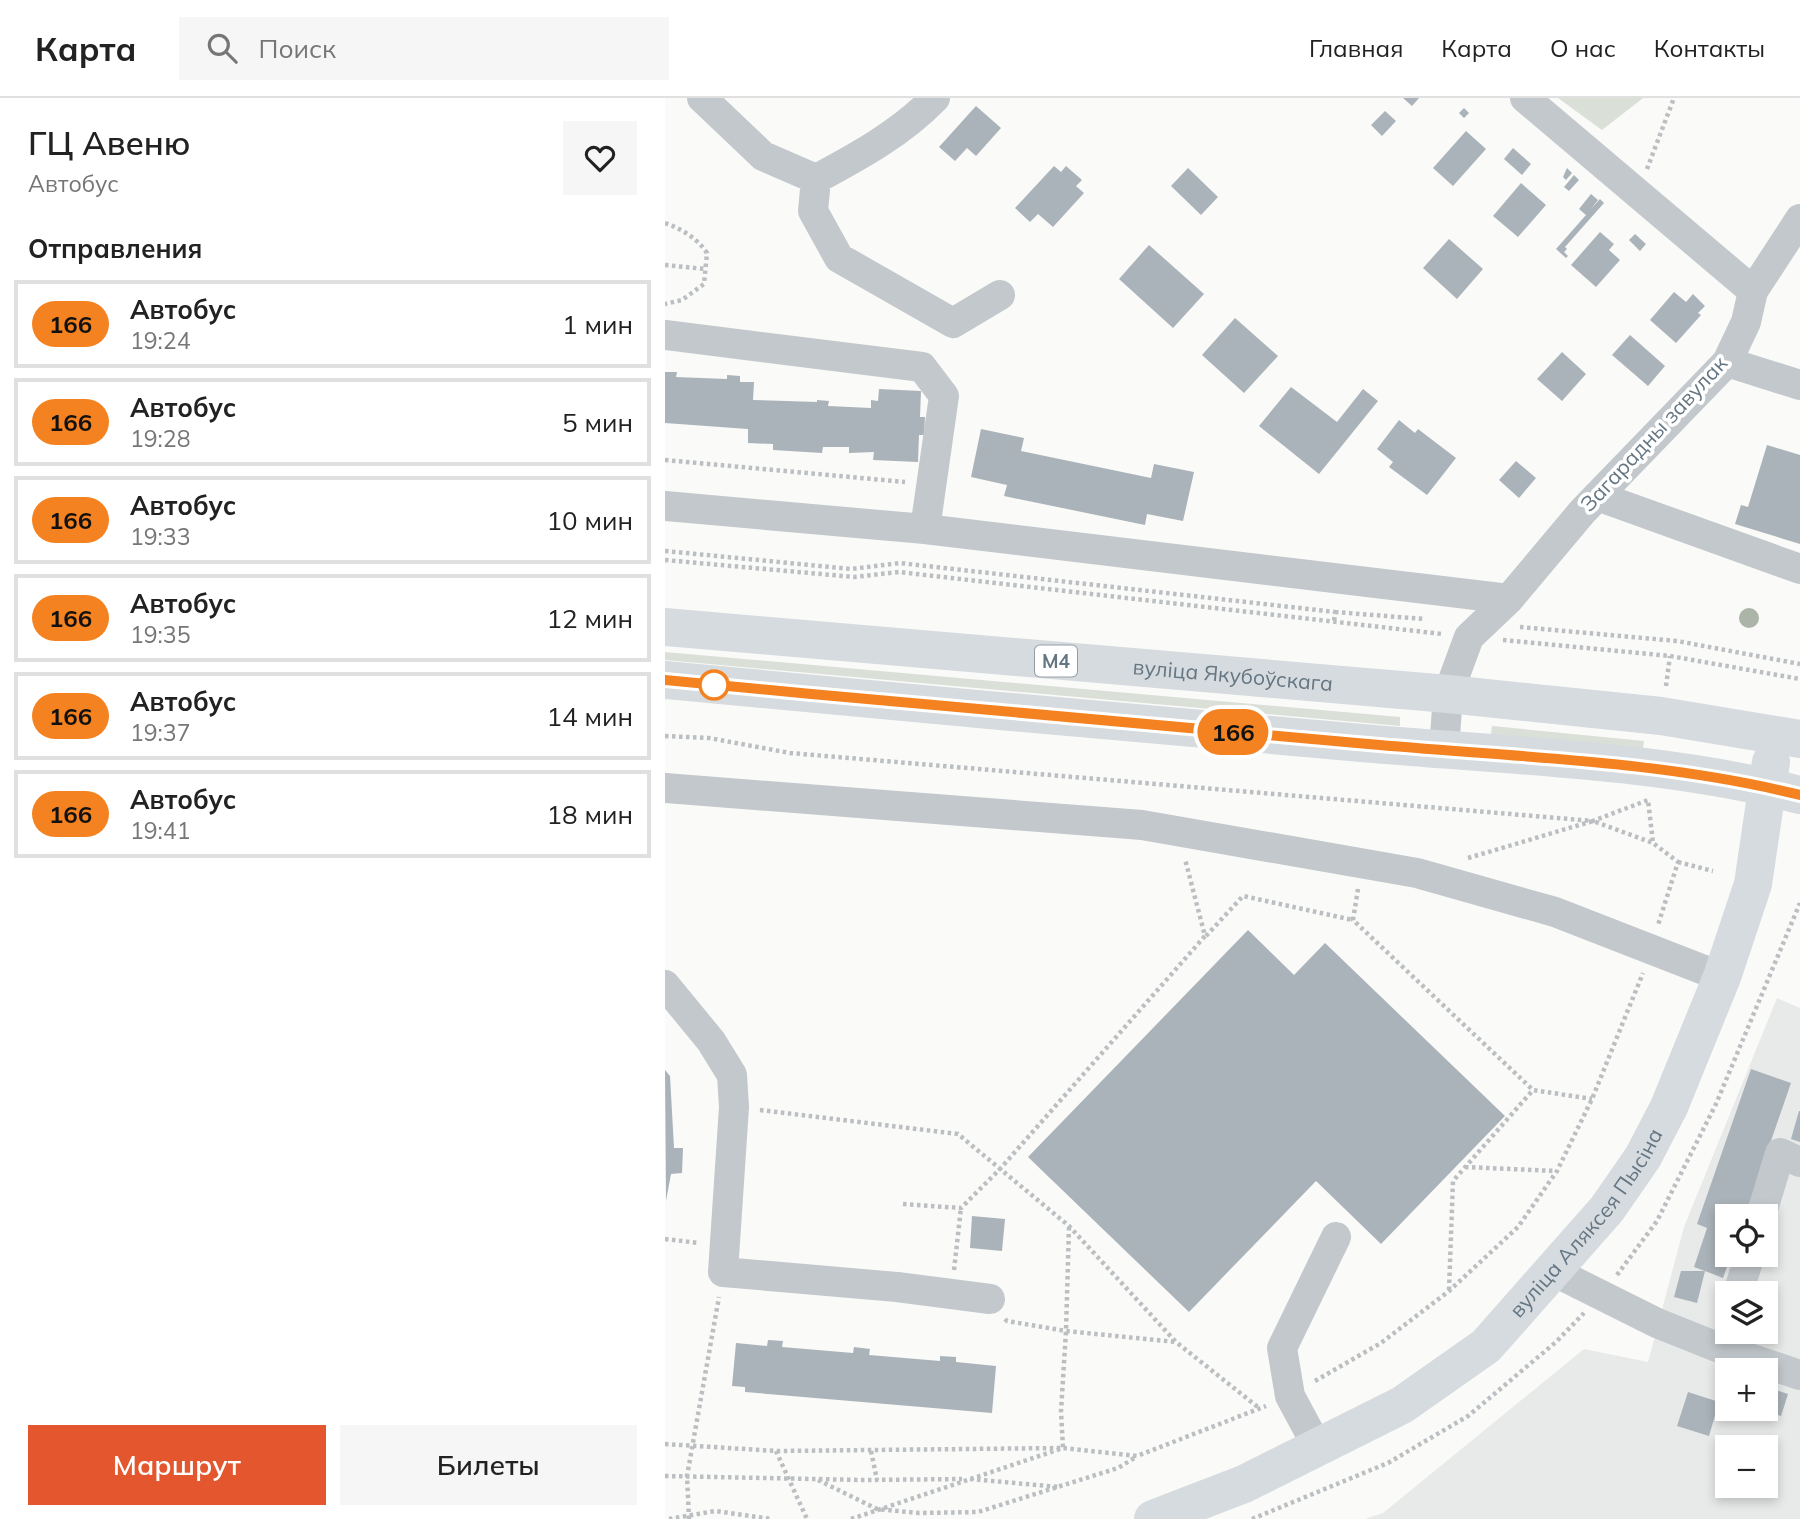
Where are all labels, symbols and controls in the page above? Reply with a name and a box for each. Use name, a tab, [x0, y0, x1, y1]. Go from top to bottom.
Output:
search box	[179, 17, 669, 80]
text: Карта	[35, 28, 137, 69]
icon: search	[203, 29, 241, 67]
text: Поиск	[259, 32, 336, 65]
text: Главная	[1309, 33, 1403, 63]
text: Карта	[1441, 33, 1512, 63]
text: О нас	[1550, 33, 1616, 63]
text: Контакты	[1654, 33, 1765, 63]
button: heart	[563, 121, 637, 195]
text: ГЦ Авеню	[28, 122, 191, 163]
text: Автобус	[28, 169, 119, 198]
text: Отправления	[28, 232, 202, 265]
text: Автобус	[130, 293, 236, 326]
text: 1 мин	[562, 308, 633, 341]
text: 166	[49, 309, 92, 339]
text: 19:24	[130, 326, 190, 355]
street label: Загарадны завулак	[1575, 350, 1733, 516]
text: Автобус	[130, 391, 236, 424]
text: 5 мин	[562, 406, 633, 439]
text: 166	[49, 407, 92, 437]
text: 19:28	[130, 424, 190, 453]
text: Автобус	[130, 489, 236, 522]
text: 10 мин	[546, 504, 633, 537]
text: 166	[49, 505, 92, 535]
text: 19:33	[130, 522, 190, 551]
text: Автобус	[130, 587, 236, 620]
text: 12 мин	[546, 602, 633, 635]
text: 166	[49, 603, 92, 633]
text: 19:35	[130, 620, 190, 649]
road number: М4	[1035, 646, 1077, 676]
street label: вуліца Якубоўскага	[1132, 653, 1334, 696]
unlabelled marker	[699, 670, 729, 700]
text: Автобус	[130, 685, 236, 718]
text: 14 мин	[546, 700, 633, 733]
text: 166	[49, 701, 92, 731]
line badge: 166	[1193, 709, 1273, 755]
text: 166	[1211, 717, 1255, 747]
text: 19:37	[130, 718, 190, 747]
text: Автобус	[130, 783, 236, 816]
text: 18 мин	[546, 798, 633, 831]
text: 166	[49, 799, 92, 829]
text: 19:41	[130, 816, 190, 845]
street label: вуліца Аляксея Пысіна	[1503, 1124, 1668, 1322]
map controls	[1715, 1204, 1778, 1498]
button: locate	[1715, 1204, 1778, 1267]
button: layers	[1715, 1281, 1778, 1344]
button: +	[1715, 1358, 1778, 1421]
button: Маршрут	[28, 1425, 326, 1505]
button: Билеты	[340, 1425, 637, 1505]
button: −	[1715, 1435, 1778, 1498]

